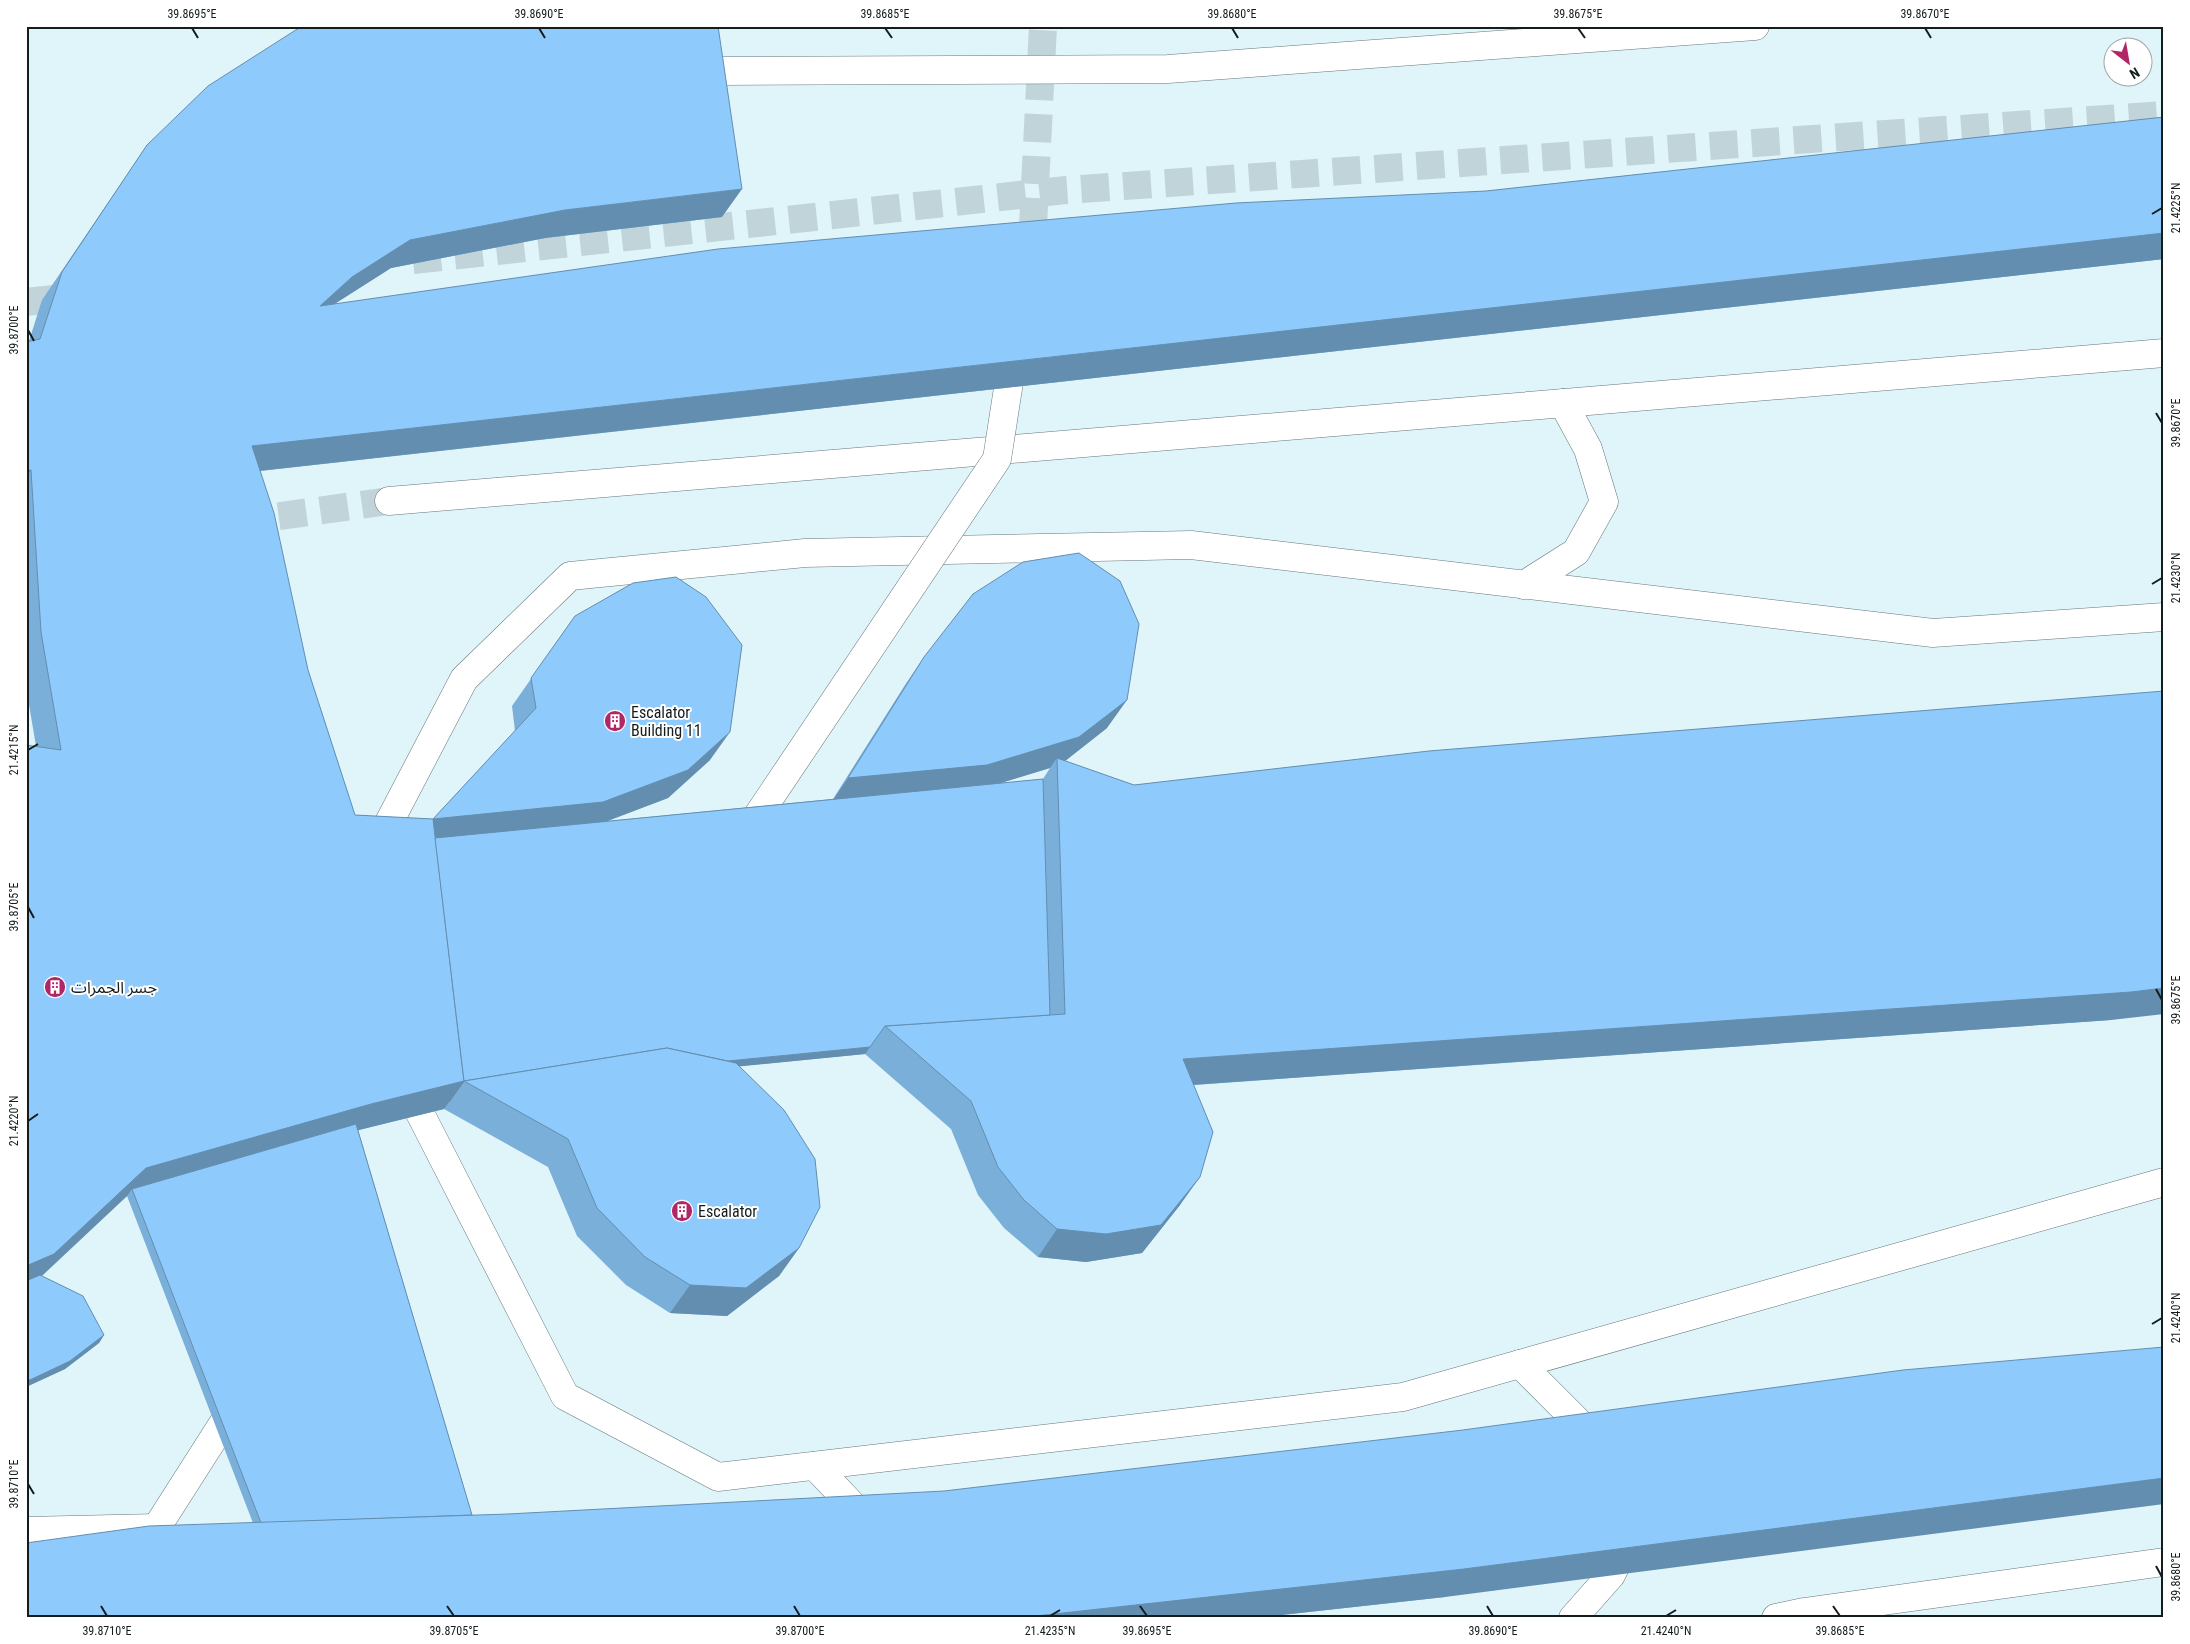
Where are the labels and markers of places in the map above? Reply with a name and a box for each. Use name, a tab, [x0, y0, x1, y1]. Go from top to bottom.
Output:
place label: Escalator Building 11	[631, 703, 702, 740]
building icon: Escalator Building 11	[603, 709, 627, 733]
building icon: جسر الجمرات	[43, 975, 67, 999]
place label: جسر الجمرات	[71, 978, 157, 997]
building icon: Escalator	[670, 1199, 694, 1223]
place label: Escalator	[698, 1202, 757, 1221]

